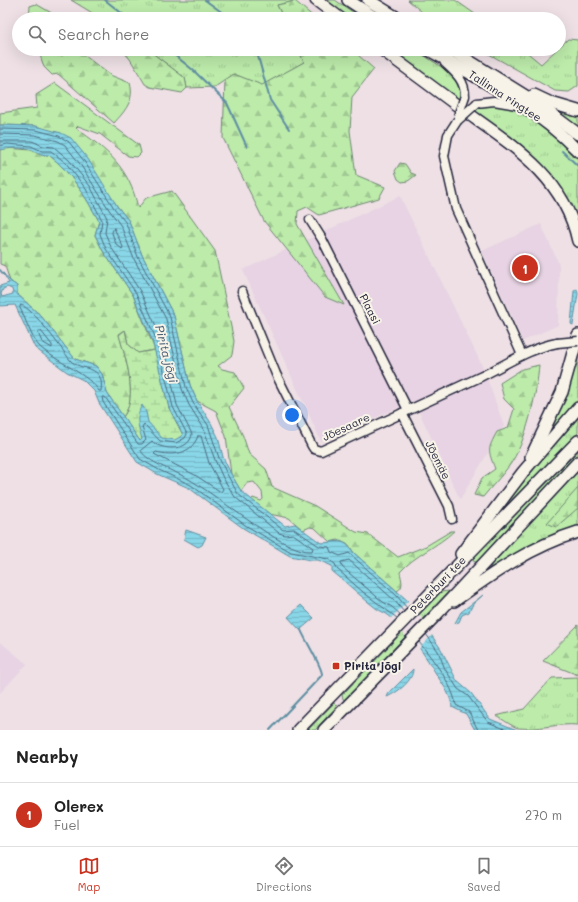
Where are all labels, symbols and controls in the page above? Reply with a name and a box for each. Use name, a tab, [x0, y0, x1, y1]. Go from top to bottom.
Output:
search box	[12, 12, 566, 56]
icon: search	[26, 23, 48, 45]
text: Search here	[58, 24, 149, 44]
street label: Tallinna ringtee	[466, 66, 545, 125]
pin: 1	[512, 253, 538, 283]
street label: Plaasi	[357, 291, 384, 326]
water label: Pirita jõgi	[152, 323, 182, 385]
your location	[282, 405, 302, 425]
street label: Jõesaare	[320, 409, 372, 444]
street label: Jõemäe	[422, 438, 455, 482]
street label: Peterburi tee	[406, 552, 469, 617]
place label: Pirita jõgi	[344, 658, 401, 673]
marker: Pirita jõgi	[331, 661, 341, 671]
text: Nearby	[16, 745, 78, 767]
text: Olerex	[54, 796, 104, 816]
text: 1	[26, 806, 32, 823]
text: 270 m	[525, 806, 562, 823]
text: Fuel	[54, 816, 80, 833]
tab: Map	[78, 855, 100, 894]
tab: Directions	[256, 855, 312, 894]
tab: Saved	[467, 855, 500, 894]

